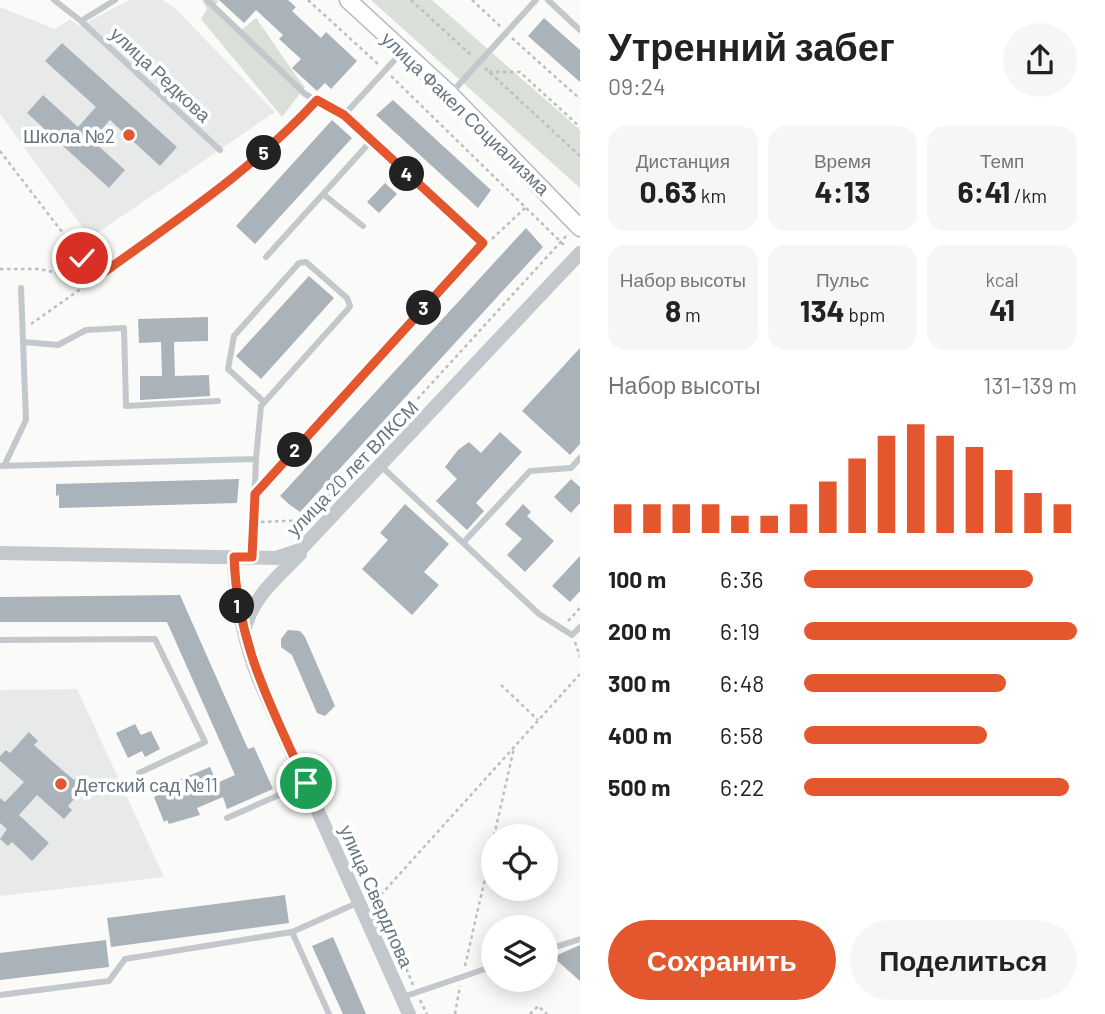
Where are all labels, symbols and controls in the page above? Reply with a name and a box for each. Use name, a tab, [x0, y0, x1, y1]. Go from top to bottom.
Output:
street label: улица Редкова	[106, 22, 216, 127]
text: Утренний забег	[608, 23, 895, 69]
button: share	[1003, 23, 1077, 97]
street label: улица Факел Социализма	[377, 27, 555, 200]
text: 09:24	[608, 72, 666, 100]
place label: Школа №2	[23, 124, 115, 147]
marker: Школа №2	[121, 127, 137, 143]
pin: 5	[246, 136, 282, 170]
text: 5	[258, 141, 269, 164]
text: Дистанция	[636, 149, 730, 172]
text: Время	[814, 149, 871, 172]
text: Темп	[980, 149, 1024, 172]
pin: 4	[390, 156, 424, 192]
text: 4	[401, 162, 412, 185]
text: 0.63	[640, 173, 697, 209]
text: 4:13	[815, 173, 870, 209]
text: 6:41	[957, 173, 1010, 209]
text: km	[697, 184, 726, 207]
text: /km	[1010, 184, 1047, 207]
pin	[52, 228, 112, 288]
icon: check	[63, 239, 101, 277]
text: Набор высоты	[620, 268, 746, 291]
text: Пульс	[816, 268, 869, 291]
text: kcal	[986, 268, 1019, 291]
pin: 3	[406, 290, 442, 326]
text: 41	[989, 291, 1015, 327]
text: 8	[665, 292, 681, 328]
text: 134	[800, 292, 845, 328]
text: 3	[418, 296, 429, 319]
text: m	[681, 303, 701, 326]
text: bpm	[845, 303, 885, 326]
text: Набор высоты	[608, 371, 761, 399]
text: 131–139 m	[983, 371, 1077, 399]
street label: улица 20 лет ВЛКСМ	[281, 396, 423, 540]
pin: 2	[278, 433, 312, 468]
text: 100 m	[608, 565, 666, 593]
text: 6:36	[720, 565, 763, 593]
pin: 1	[219, 588, 254, 624]
text: 1	[233, 594, 240, 617]
text: 200 m	[608, 617, 671, 645]
text: 6:19	[720, 617, 760, 645]
text: 300 m	[608, 669, 670, 697]
text: 6:48	[720, 669, 764, 697]
text: 400 m	[608, 721, 672, 749]
text: 6:58	[720, 721, 763, 749]
pin	[276, 753, 336, 813]
icon: arrive	[287, 764, 325, 802]
place label: Детский сад №11	[75, 773, 218, 796]
text: 500 m	[608, 773, 670, 801]
text: 6:22	[720, 773, 764, 801]
marker: Детский сад №11	[53, 776, 69, 792]
street label: улица Свердлова	[335, 821, 419, 971]
map controls	[481, 824, 558, 992]
button: locate	[481, 824, 558, 901]
button: layers	[481, 915, 558, 992]
button: Сохранить	[608, 920, 836, 1000]
button: Поделиться	[850, 920, 1077, 1000]

